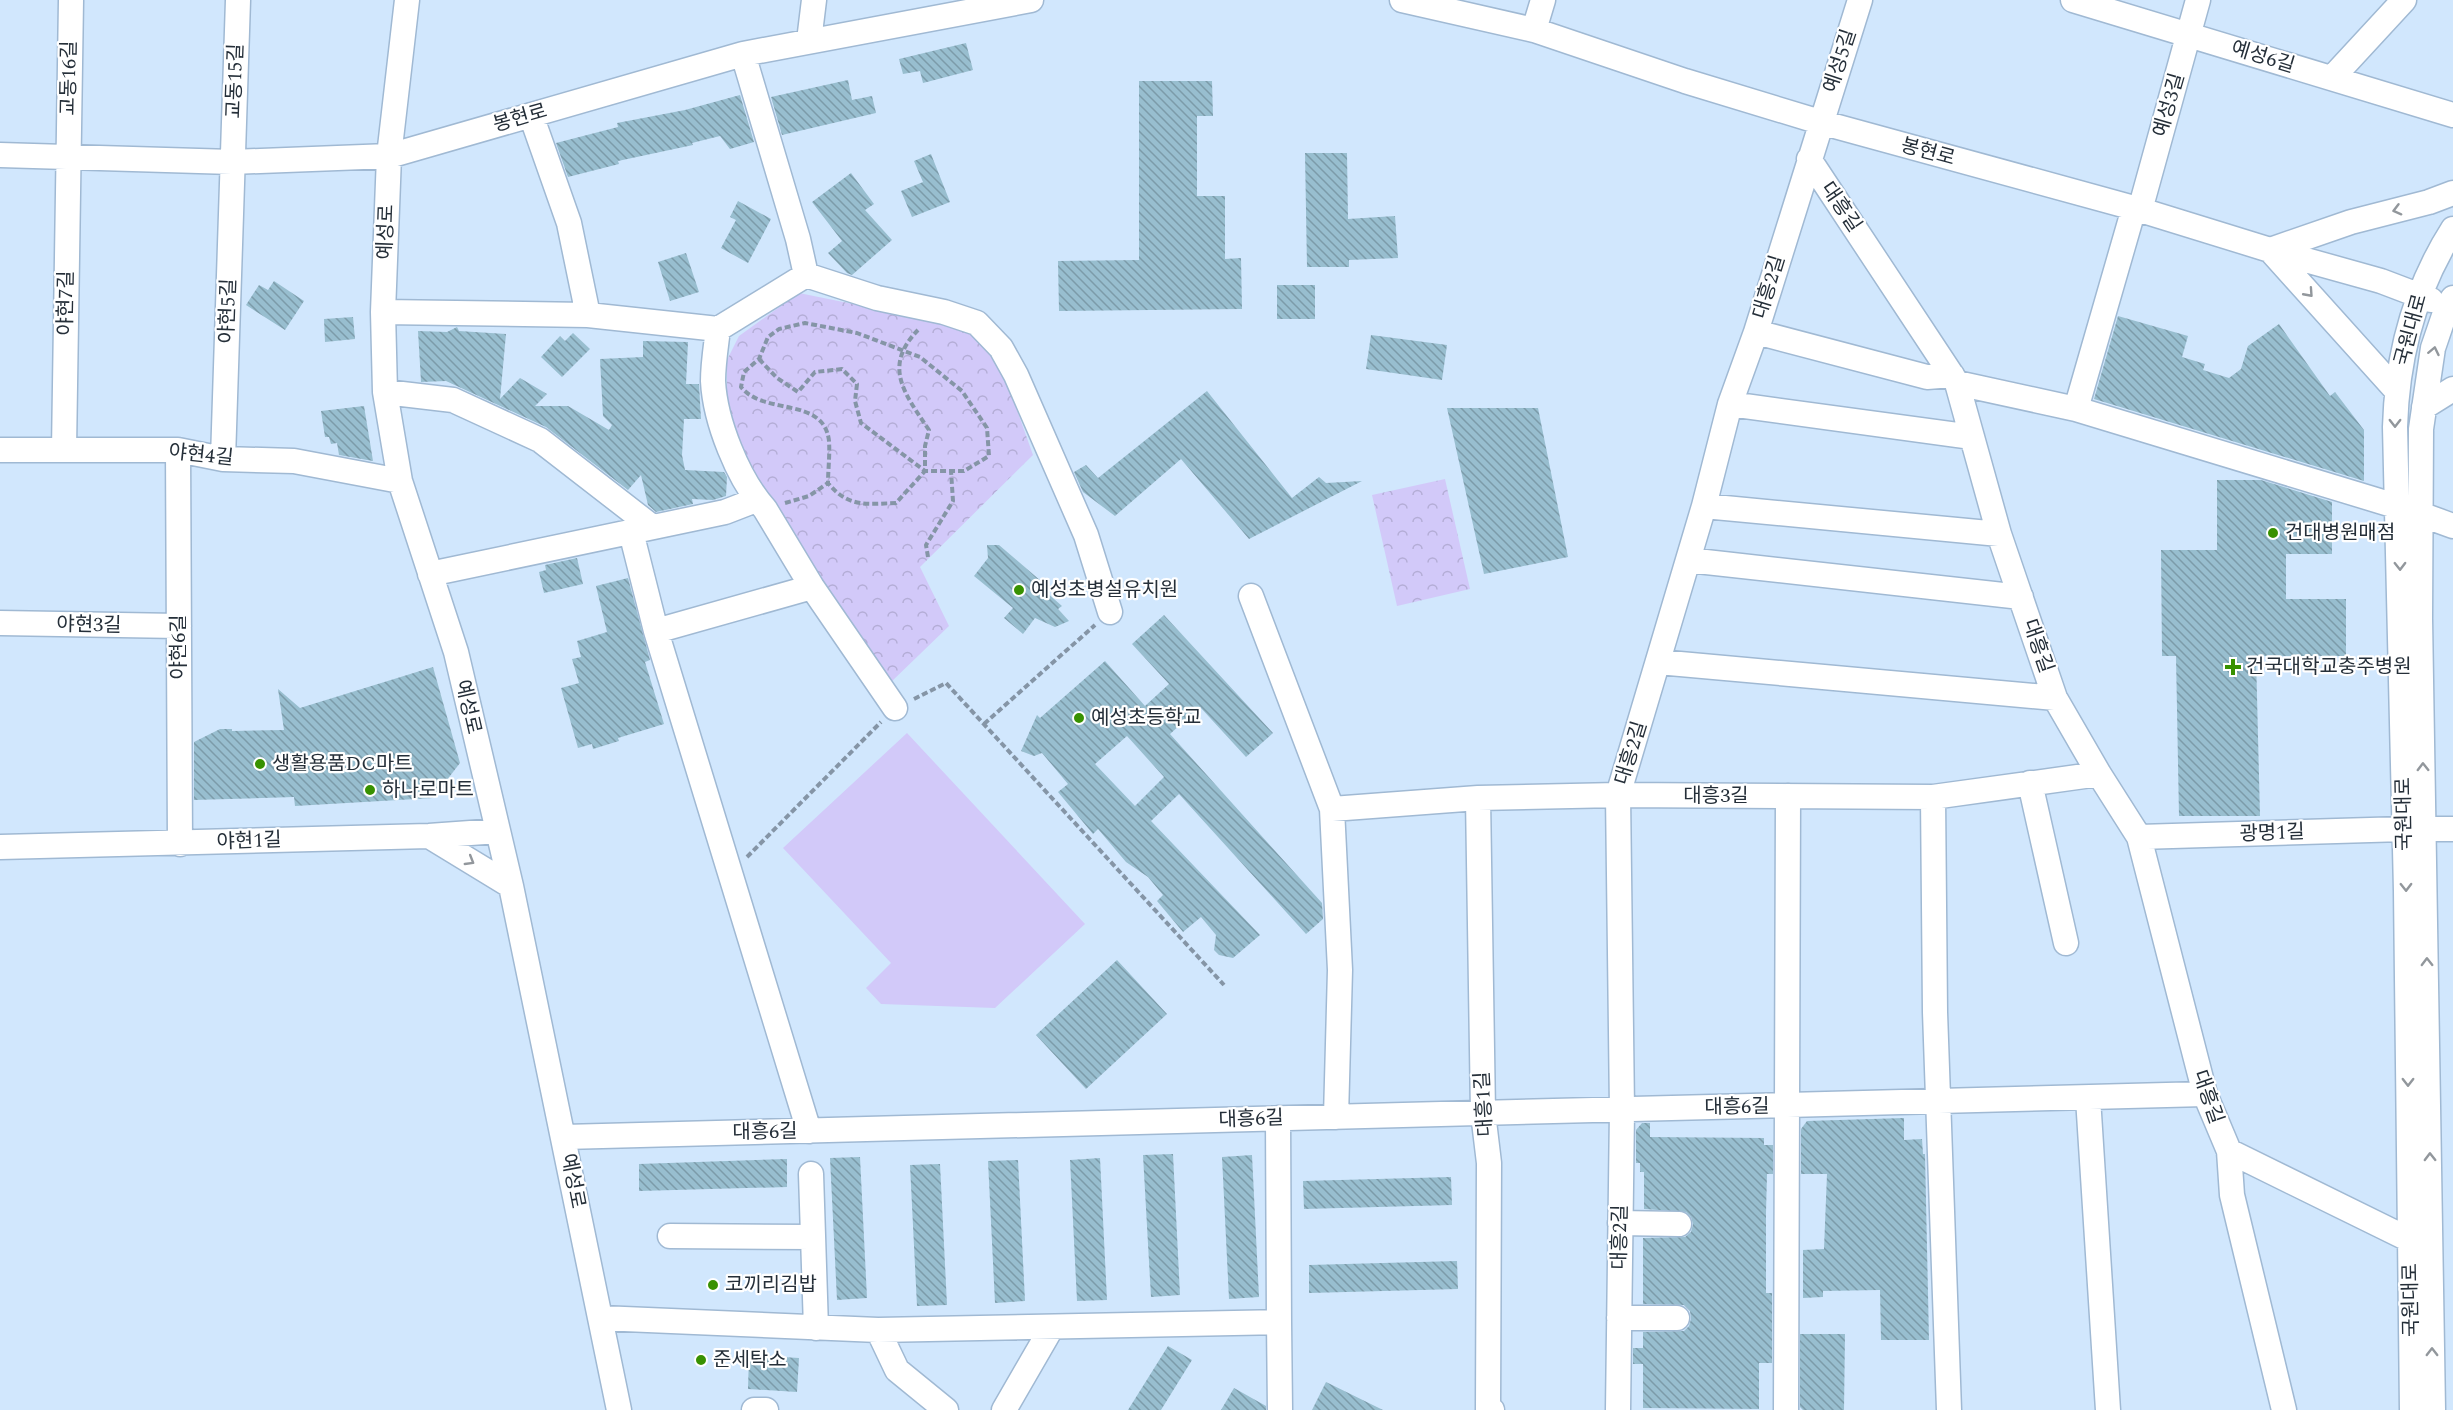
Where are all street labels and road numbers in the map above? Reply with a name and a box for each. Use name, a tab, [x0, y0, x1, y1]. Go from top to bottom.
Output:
street label: 예성5길	[1816, 25, 1864, 97]
street label: 예성6길	[2227, 33, 2299, 81]
street label: 교동16길	[53, 40, 85, 116]
street label: 교동15길	[219, 43, 251, 119]
street label: 예성3길	[2146, 70, 2192, 140]
street label: 봉현로	[489, 96, 551, 140]
street label: 봉현로	[1897, 130, 1959, 174]
street label: 대흥길	[1813, 176, 1869, 238]
street label: 예성로	[370, 204, 402, 260]
street label: 대흥2길	[1745, 251, 1793, 323]
street label: 야현7길	[50, 270, 82, 336]
street label: 야현5길	[212, 278, 244, 344]
street label: 국원대로	[2387, 291, 2435, 369]
street label: 야현4길	[167, 437, 235, 473]
street label: 야현3길	[56, 609, 122, 641]
street label: 야현6길	[164, 614, 194, 680]
street label: 대흥길	[2015, 615, 2061, 677]
street label: 예성로	[447, 677, 489, 737]
street label: 대흥2길	[1607, 717, 1655, 789]
street label: 국원대로	[2388, 777, 2420, 851]
street label: 대흥3길	[1683, 781, 1749, 811]
street label: 광명1길	[2239, 817, 2305, 849]
street label: 야현1길	[216, 825, 282, 857]
street label: 대흥길	[2185, 1066, 2231, 1128]
street label: 대흥1길	[1467, 1071, 1501, 1137]
street label: 대흥6길	[1704, 1091, 1770, 1123]
street label: 대흥6길	[1218, 1103, 1284, 1135]
street label: 대흥6길	[732, 1116, 798, 1148]
street label: 예성로	[553, 1151, 593, 1211]
street label: 대흥2길	[1604, 1204, 1636, 1270]
street label: 국원대로	[2395, 1263, 2427, 1337]

